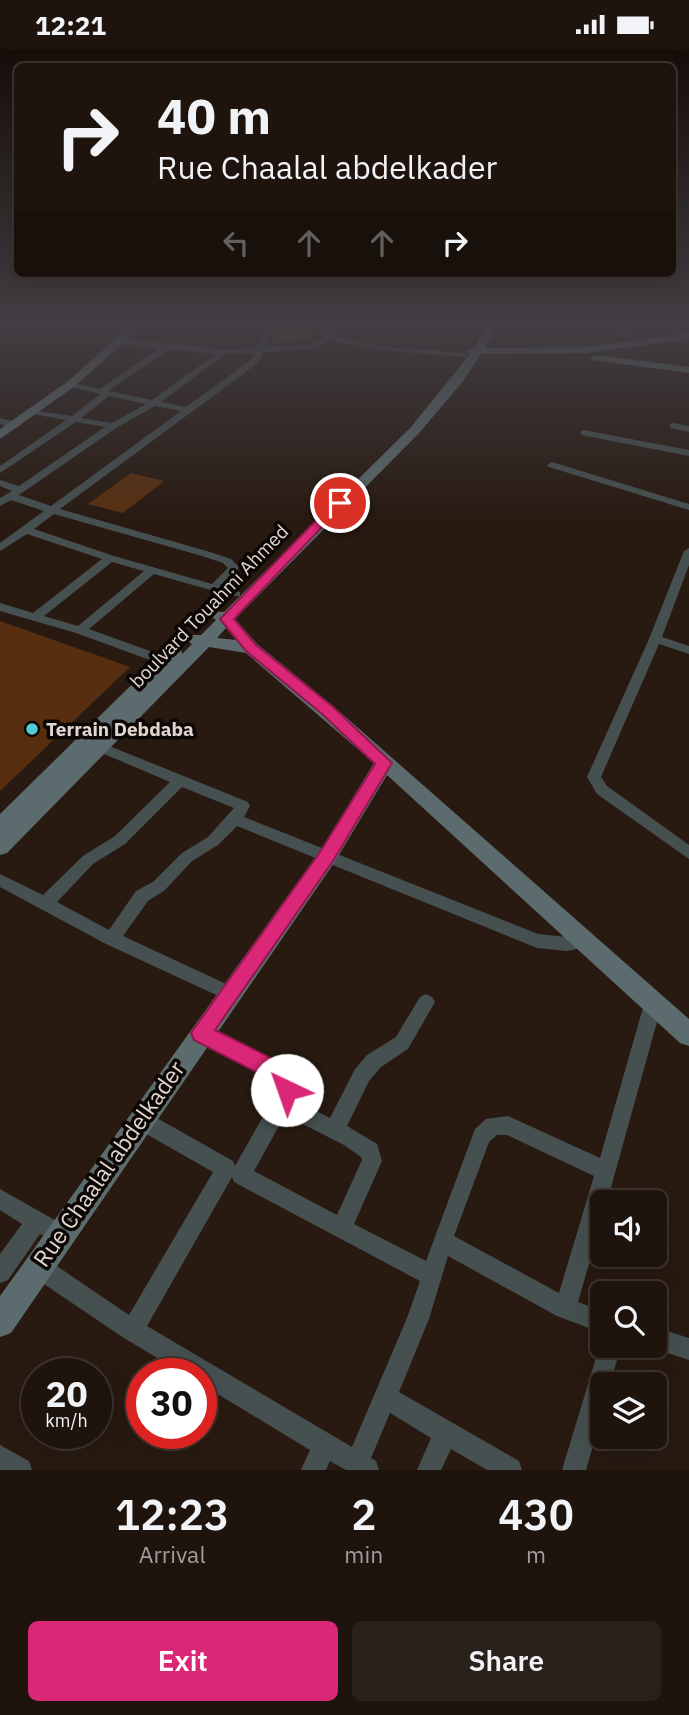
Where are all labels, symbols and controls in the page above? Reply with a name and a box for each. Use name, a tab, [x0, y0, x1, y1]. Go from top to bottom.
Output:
text: 12:21	[35, 8, 106, 42]
text: 40 m	[157, 84, 271, 147]
icon: right	[42, 91, 133, 182]
text: Rue Chaalal abdelkader	[157, 146, 497, 188]
icon: left	[217, 224, 255, 262]
icon: ahead	[290, 224, 328, 262]
icon: ahead	[363, 224, 401, 262]
icon: right	[436, 224, 474, 262]
pin	[310, 473, 370, 533]
icon: arrive	[321, 484, 359, 522]
street label: boulvard Touahmi Ahmed	[125, 519, 293, 693]
place label: Terrain Debdaba	[46, 717, 194, 741]
marker: Terrain Debdaba	[24, 721, 40, 737]
position arrow	[250, 1053, 324, 1127]
street label: Rue Chaalal abdelkader	[26, 1054, 191, 1272]
map controls	[590, 1190, 667, 1449]
button: sound	[590, 1190, 667, 1267]
button: search	[590, 1281, 667, 1358]
speed limit sign: 30	[126, 1358, 217, 1449]
text: 20	[45, 1371, 88, 1417]
button: layers	[590, 1372, 667, 1449]
text: km/h	[45, 1409, 88, 1432]
text: 12:23	[115, 1487, 229, 1542]
text: 2	[351, 1487, 376, 1542]
text: 430	[498, 1487, 574, 1542]
text: Arrival	[139, 1539, 206, 1569]
text: min	[344, 1539, 383, 1569]
text: m	[526, 1539, 546, 1569]
button: Exit	[28, 1621, 338, 1701]
button: Share	[352, 1621, 661, 1701]

